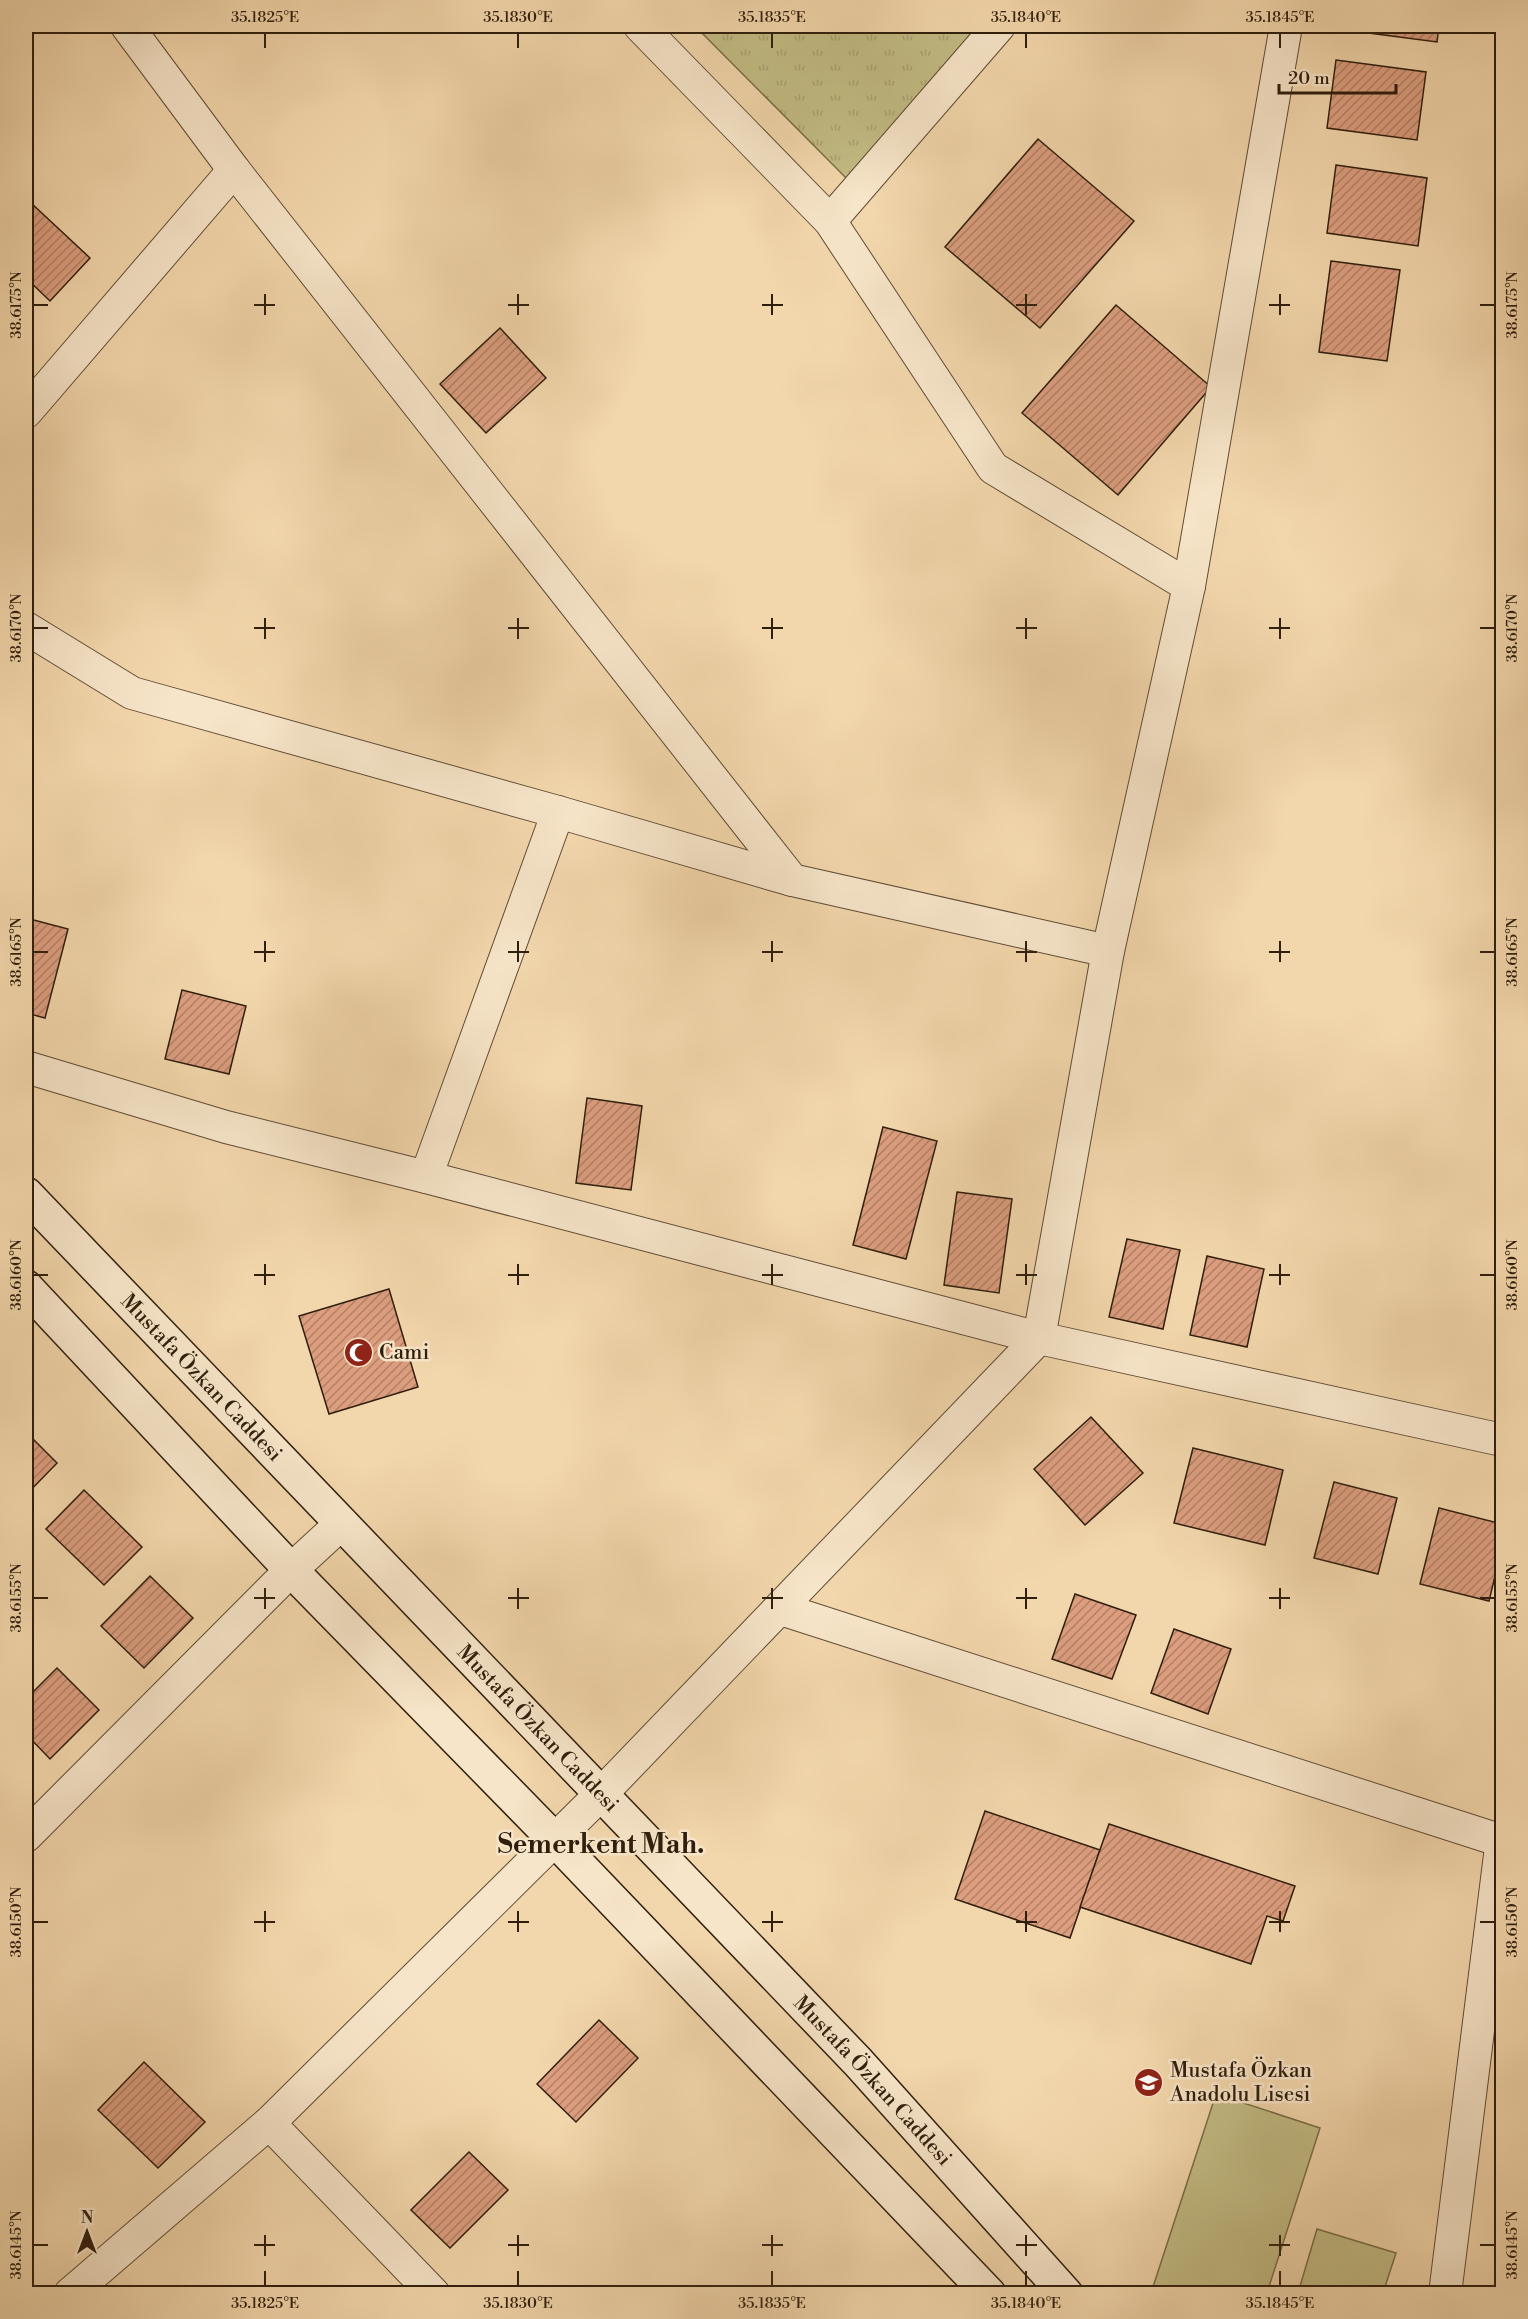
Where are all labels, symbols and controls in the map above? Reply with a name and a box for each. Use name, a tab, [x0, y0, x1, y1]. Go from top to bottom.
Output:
text: 35.1825°E	[231, 8, 299, 27]
text: 35.1830°E	[483, 8, 553, 27]
text: 35.1835°E	[738, 8, 806, 27]
text: 35.1840°E	[991, 8, 1061, 27]
text: 35.1845°E	[1246, 8, 1314, 27]
scale bar	[1279, 57, 1396, 95]
text: 20 m	[1288, 67, 1330, 90]
text: 38.6175°N	[7, 271, 26, 339]
text: 38.6175°N	[1503, 271, 1522, 339]
text: 38.6170°N	[7, 594, 26, 662]
text: 38.6170°N	[1503, 594, 1522, 662]
text: 38.6165°N	[7, 917, 26, 987]
text: 38.6165°N	[1503, 917, 1522, 987]
text: 38.6160°N	[7, 1239, 26, 1311]
text: 38.6160°N	[1503, 1239, 1522, 1311]
street label: Mustafa Özkan Caddesi	[115, 1289, 287, 1467]
mosque icon: Cami	[342, 1336, 374, 1368]
place label: Cami	[379, 1340, 429, 1366]
text: 38.6155°N	[7, 1563, 26, 1633]
text: 38.6155°N	[1503, 1563, 1522, 1633]
street label: Mustafa Özkan Caddesi	[451, 1640, 624, 1818]
district label: Semerkent Mah.	[497, 1828, 705, 1862]
text: 38.6150°N	[7, 1887, 26, 1957]
text: 38.6150°N	[1503, 1887, 1522, 1957]
street label: Mustafa Özkan Caddesi	[787, 1991, 957, 2172]
place label: Mustafa Özkan Anadolu Lisesi	[1169, 2056, 1313, 2108]
school or university icon: Mustafa Özkan Anadolu Lisesi	[1133, 2066, 1165, 2098]
north arrow	[57, 2202, 117, 2262]
text: N	[81, 2208, 94, 2228]
text: 38.6145°N	[7, 2210, 26, 2280]
text: 38.6145°N	[1503, 2210, 1522, 2280]
text: 35.1825°E	[231, 2294, 299, 2313]
text: 35.1830°E	[483, 2294, 553, 2313]
text: 35.1835°E	[738, 2294, 806, 2313]
text: 35.1840°E	[991, 2294, 1061, 2313]
text: 35.1845°E	[1246, 2294, 1314, 2313]

